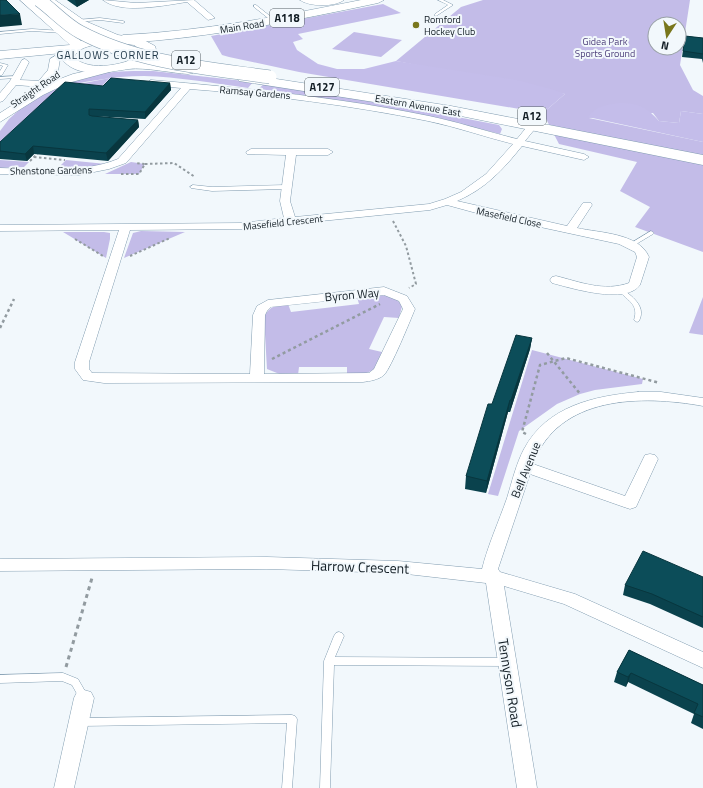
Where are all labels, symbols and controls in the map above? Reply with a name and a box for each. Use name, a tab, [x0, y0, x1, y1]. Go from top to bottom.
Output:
road number: A118	[270, 9, 304, 27]
place label: Romford Hockey Club	[424, 12, 475, 39]
street label: Main Road	[219, 16, 265, 37]
north arrow	[647, 16, 687, 56]
marker: Romford Hockey Club	[411, 20, 421, 30]
park label: Gidea Park Sports Ground	[575, 34, 635, 61]
text: N	[660, 37, 670, 54]
district label: GALLOWS CORNER	[56, 47, 160, 63]
road number: A12	[172, 51, 200, 69]
street label: Straight Road	[7, 67, 63, 112]
road number: A127	[305, 78, 339, 96]
street label: Ramsay Gardens	[219, 82, 291, 103]
street label: Eastern Avenue East	[374, 91, 463, 121]
road number: A12	[518, 107, 546, 125]
street label: Shenstone Gardens	[10, 162, 93, 179]
street label: Masefield Close	[475, 203, 543, 232]
street label: Masefield Crescent	[242, 211, 324, 234]
street label: Byron Way	[324, 283, 380, 306]
street label: Bell Avenue	[506, 439, 545, 501]
street label: Harrow Crescent	[310, 554, 410, 579]
street label: Tennyson Road	[493, 637, 528, 729]

